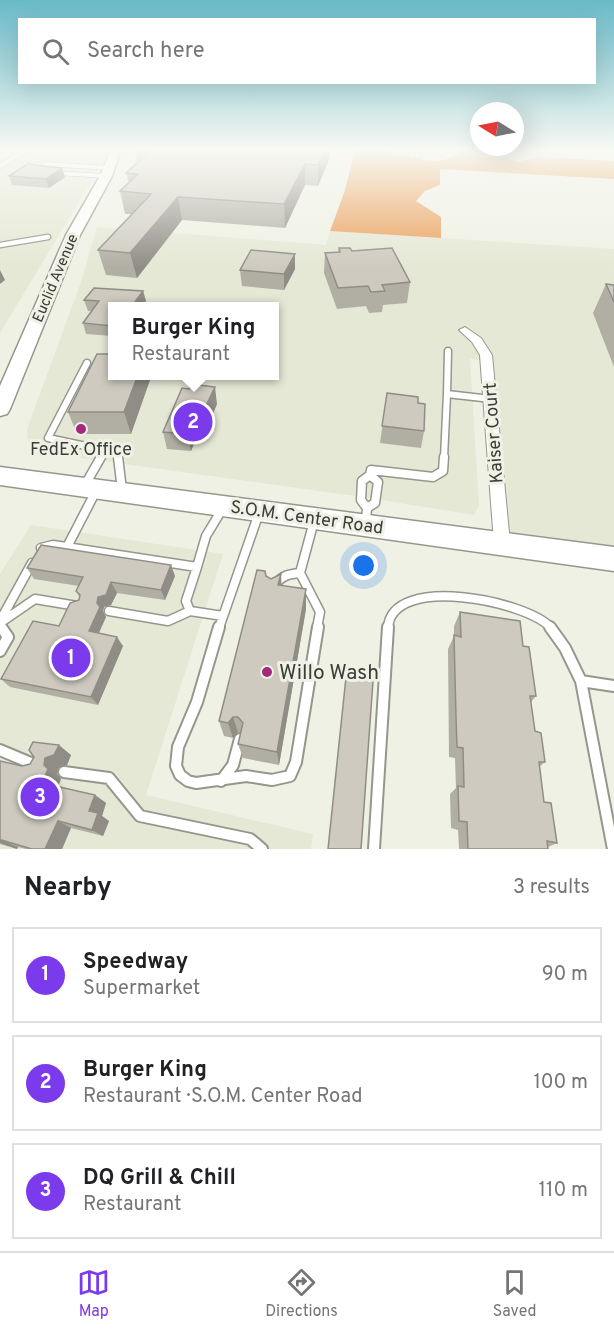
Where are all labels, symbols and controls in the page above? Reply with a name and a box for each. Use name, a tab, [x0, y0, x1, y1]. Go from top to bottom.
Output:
search box	[18, 18, 596, 84]
icon: search	[39, 35, 72, 68]
text: Search here	[87, 38, 205, 65]
north arrow	[470, 102, 524, 156]
street label: Euclid Avenue	[29, 232, 84, 326]
popup	[108, 302, 279, 380]
text: Burger King	[132, 315, 255, 342]
text: Restaurant	[132, 342, 230, 368]
street label: Kaiser Court	[479, 382, 509, 484]
pin: 2	[174, 400, 212, 444]
marker: FedEx Office	[74, 422, 88, 436]
place label: FedEx Office	[30, 439, 132, 462]
street label: S.O.M. Center Road	[229, 496, 385, 541]
your location	[349, 551, 378, 580]
pin: 1	[52, 636, 90, 680]
place label: Willo Wash	[279, 660, 379, 687]
marker: Willo Wash	[260, 665, 274, 679]
pin: 3	[20, 774, 60, 820]
text: Nearby	[24, 872, 112, 905]
text: 3 results	[513, 875, 590, 901]
text: Speedway	[83, 949, 188, 976]
text: 1	[42, 962, 50, 988]
text: 90 m	[542, 962, 588, 988]
text: Supermarket	[83, 976, 200, 1002]
text: Burger King	[83, 1057, 207, 1084]
text: 2	[39, 1070, 52, 1096]
text: 100 m	[533, 1070, 588, 1096]
text: Restaurant · S.O.M. Center Road	[83, 1084, 363, 1110]
text: DQ Grill & Chill	[83, 1165, 236, 1192]
text: 3	[40, 1178, 52, 1204]
text: 110 m	[539, 1178, 588, 1204]
text: Restaurant	[83, 1192, 182, 1218]
tab: Map	[77, 1266, 110, 1322]
tab: Directions	[265, 1266, 338, 1322]
tab: Saved	[493, 1266, 537, 1322]

